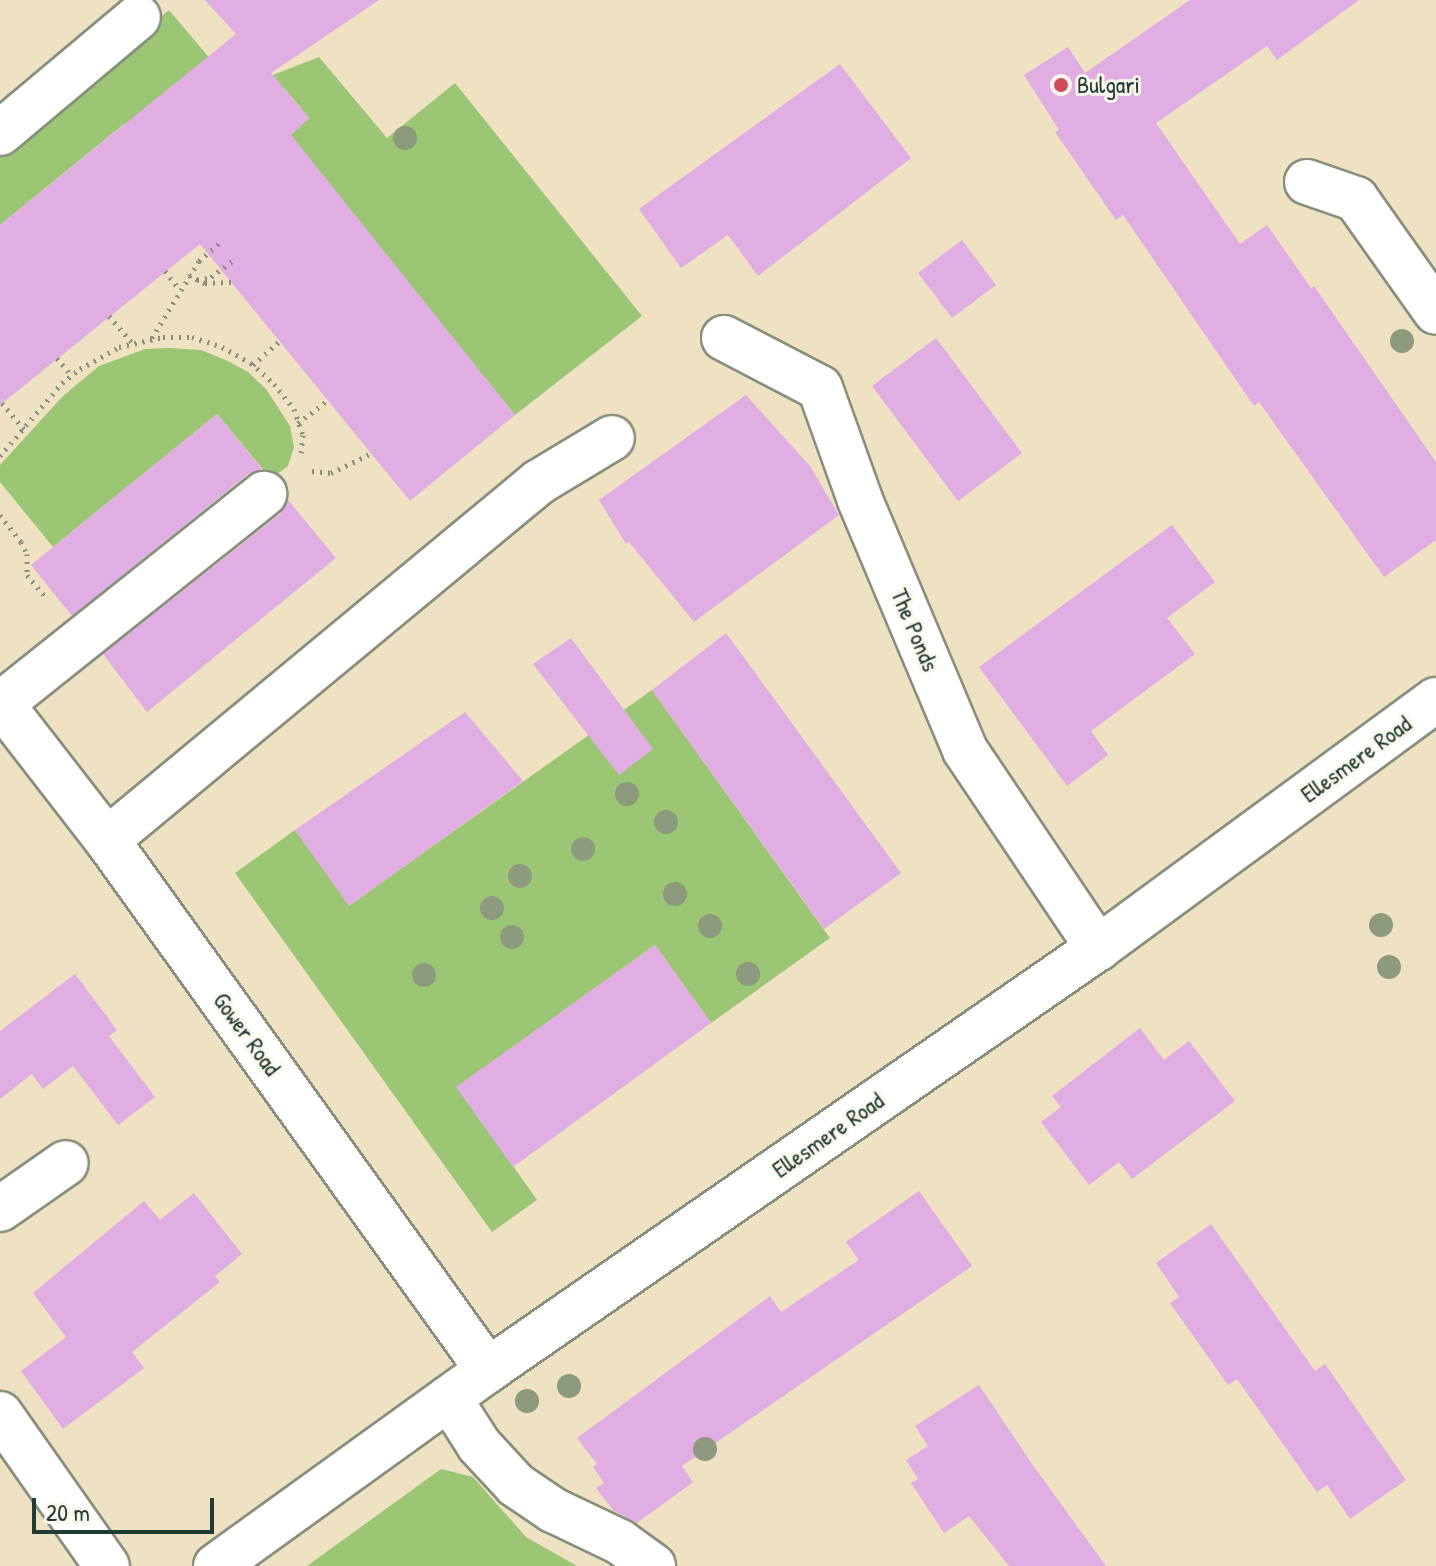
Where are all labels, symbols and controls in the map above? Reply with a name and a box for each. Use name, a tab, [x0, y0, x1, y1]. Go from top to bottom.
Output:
place label: Bulgari	[1077, 71, 1140, 99]
marker: Bulgari	[1052, 76, 1070, 94]
street label: The Ponds	[885, 584, 945, 676]
street label: Ellesmere Road	[1295, 709, 1417, 809]
street label: Gower Road	[207, 987, 287, 1081]
street label: Ellesmere Road	[767, 1086, 889, 1184]
scale bar	[36, 1482, 218, 1532]
text: 20 m	[46, 1496, 90, 1528]

